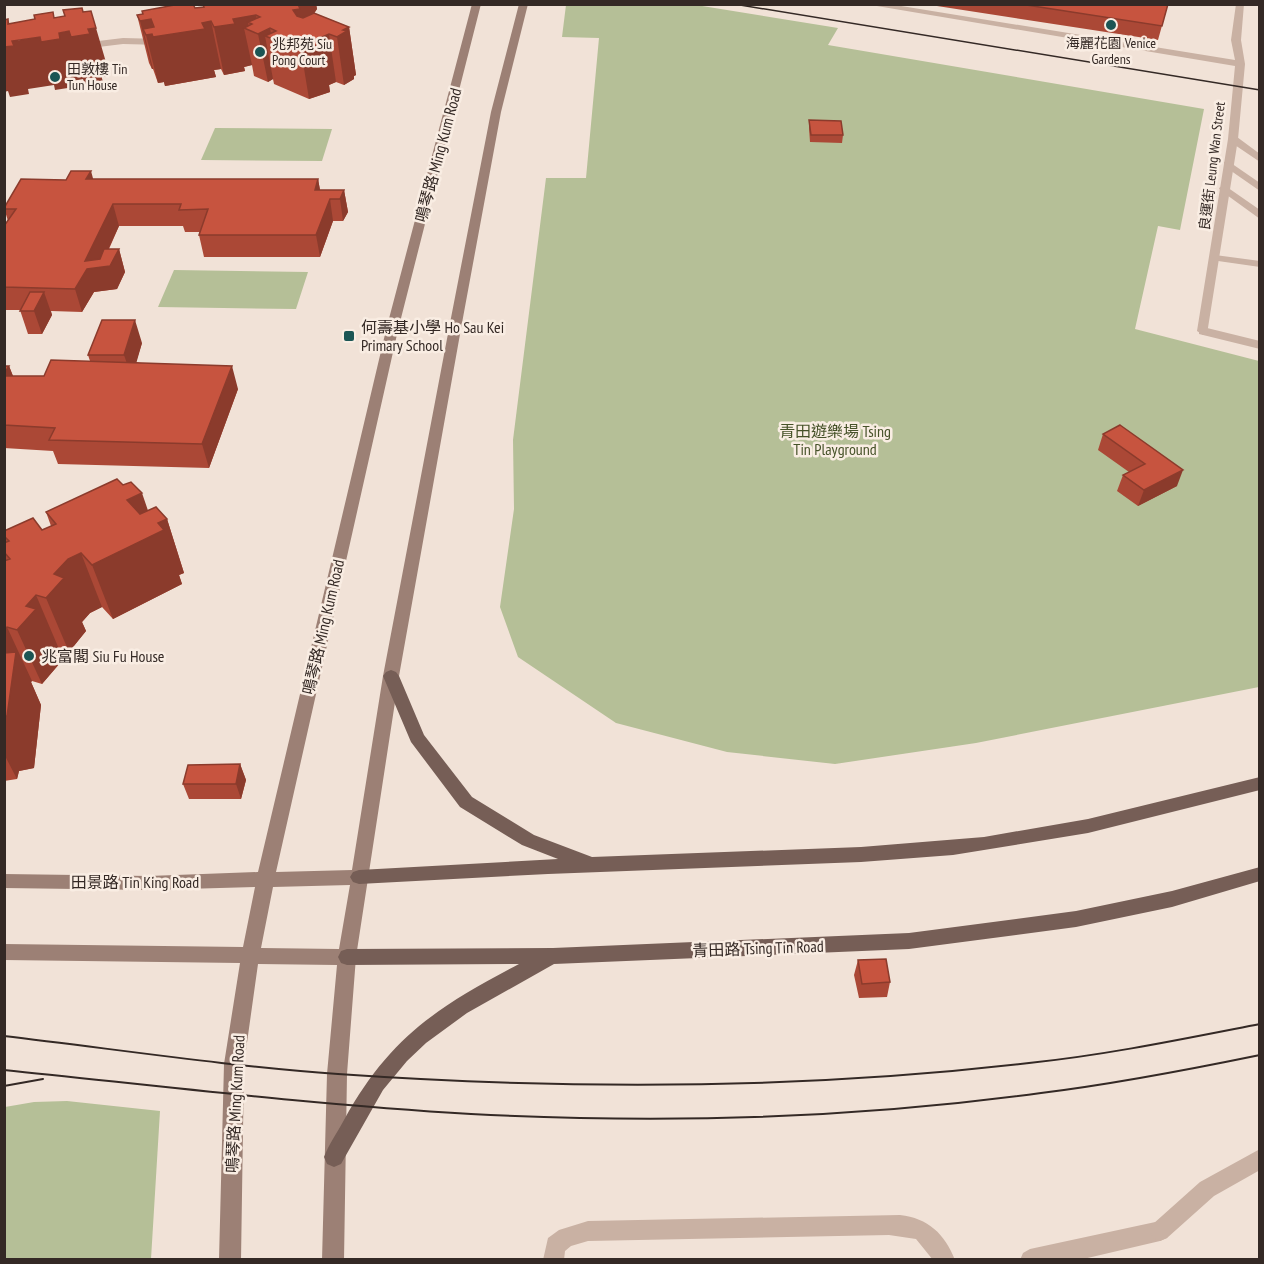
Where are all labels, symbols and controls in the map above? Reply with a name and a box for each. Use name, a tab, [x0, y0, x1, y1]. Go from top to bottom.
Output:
marker: 海麗花園 Venice Gardens	[1104, 18, 1118, 32]
place label: 海麗花園 Venice Gardens	[1066, 34, 1156, 68]
place label: 兆邦苑 Siu Pong Court	[272, 35, 332, 69]
marker: 兆邦苑 Siu Pong Court	[253, 45, 267, 59]
place label: 田敦樓 Tin Tun House	[67, 60, 127, 94]
marker: 田敦樓 Tin Tun House	[48, 70, 62, 84]
street label: 鳴琴路 Ming Kum Road	[410, 86, 466, 224]
street label: 良運街 Leung Wan Street	[1195, 100, 1229, 231]
place label: 何壽基小學 Ho Sau Kei Primary School	[361, 317, 504, 355]
marker: 何壽基小學 Ho Sau Kei Primary School	[342, 329, 356, 343]
park label: 青田遊樂場 Tsing Tin Playground	[779, 421, 891, 459]
street label: 鳴琴路 Ming Kum Road	[298, 557, 348, 696]
place label: 兆富閣 Siu Fu House	[41, 646, 164, 666]
marker: 兆富閣 Siu Fu House	[22, 649, 36, 663]
street label: 田景路 Tin King Road	[71, 872, 199, 892]
street label: 青田路 Tsing Tin Road	[692, 936, 824, 960]
street label: 鳴琴路 Ming Kum Road	[221, 1035, 249, 1173]

